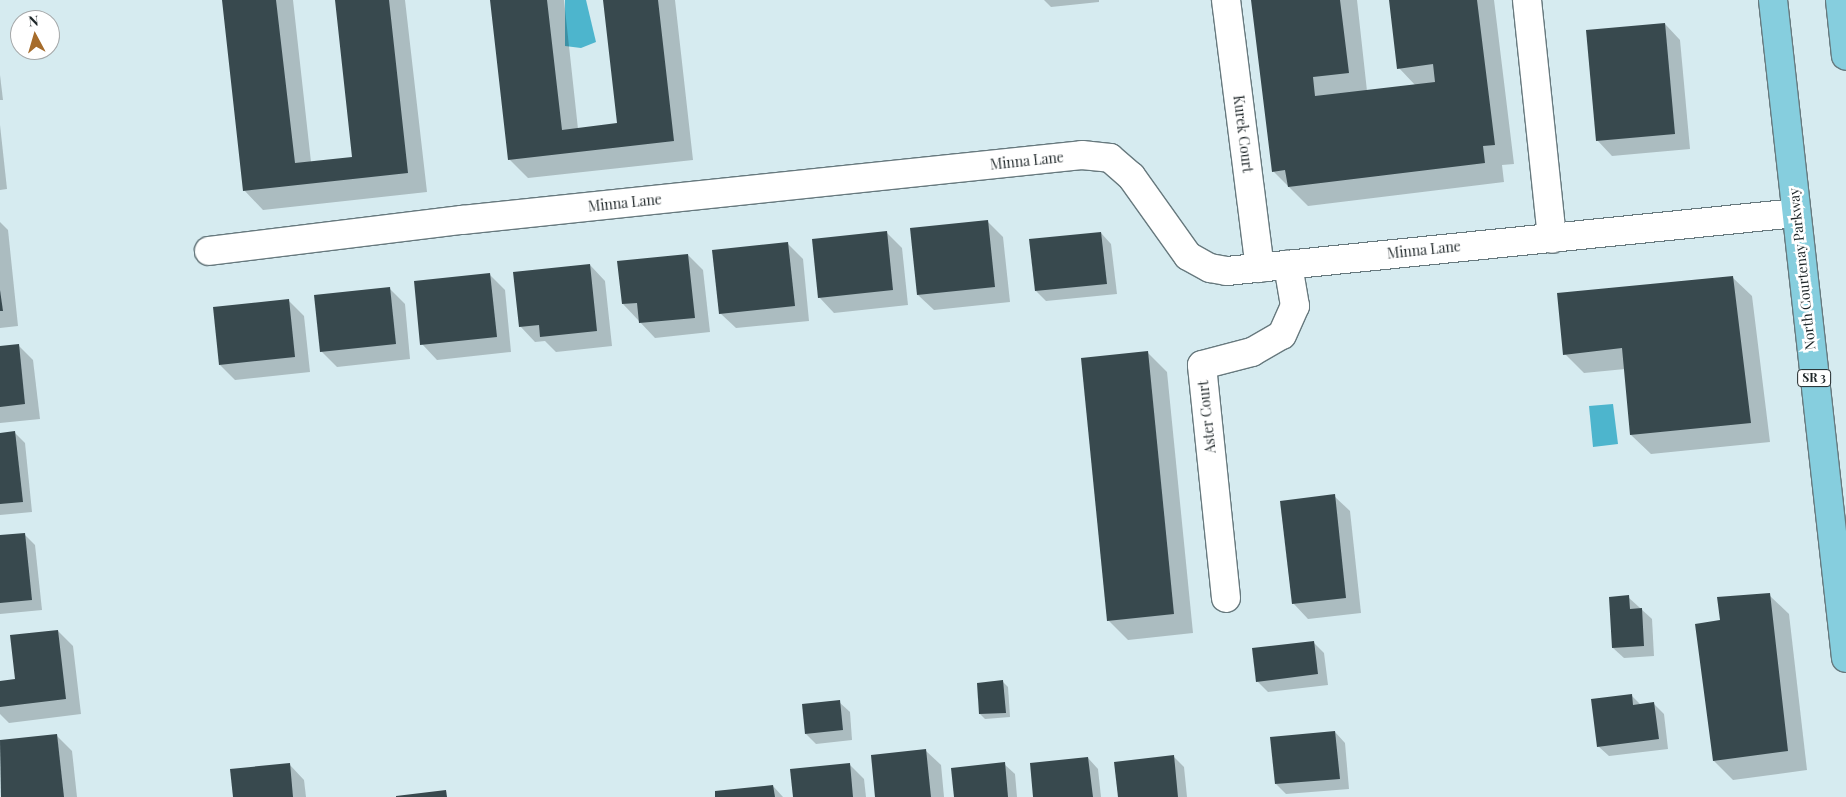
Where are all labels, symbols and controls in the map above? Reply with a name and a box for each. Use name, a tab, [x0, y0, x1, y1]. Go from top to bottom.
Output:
north arrow	[10, 10, 60, 60]
text: N	[27, 11, 39, 31]
street label: Kurek Court	[1230, 94, 1256, 174]
street label: Minna Lane	[989, 149, 1065, 173]
street label: North Courtenay Parkway	[1785, 187, 1819, 351]
street label: Minna Lane	[587, 191, 663, 215]
street label: Minna Lane	[1386, 238, 1462, 262]
road number: SR 3	[1796, 368, 1832, 388]
street label: Aster Court	[1195, 380, 1219, 454]

